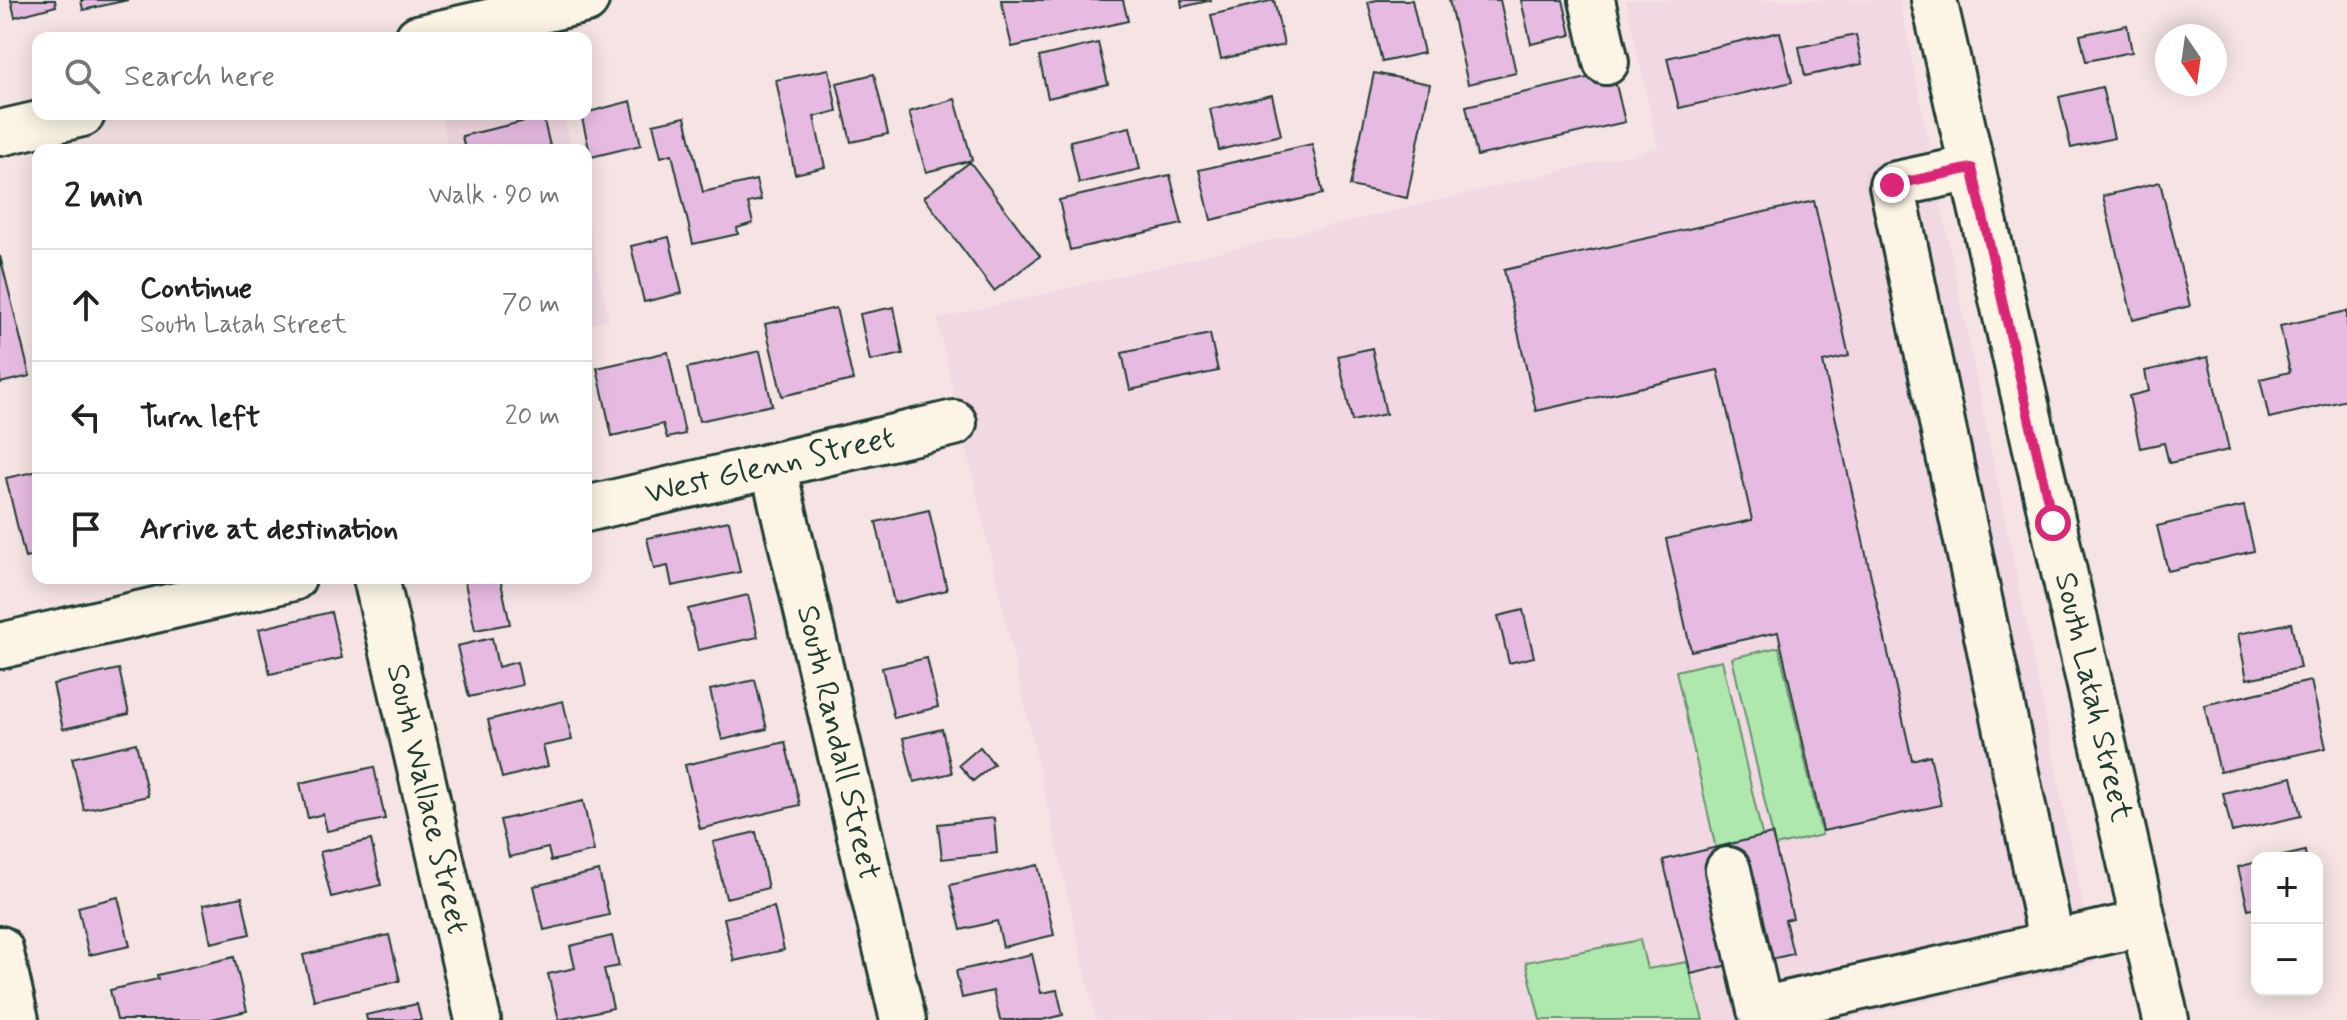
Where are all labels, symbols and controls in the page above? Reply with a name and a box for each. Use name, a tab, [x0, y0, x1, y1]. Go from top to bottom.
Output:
north arrow	[2155, 24, 2227, 96]
search box	[32, 32, 592, 120]
icon: search	[60, 54, 104, 98]
text: Search here	[124, 57, 275, 96]
route end	[1874, 167, 1910, 203]
text: 2 min	[64, 174, 144, 219]
text: Walk · 90 m	[428, 179, 560, 213]
text: Continue	[140, 269, 252, 308]
icon: ahead	[64, 283, 108, 327]
text: 70 m	[502, 288, 560, 322]
text: South Latah Street	[140, 308, 347, 342]
icon: left	[64, 395, 108, 439]
text: Turn left	[140, 398, 260, 437]
text: 20 m	[505, 400, 560, 434]
street label: West Glenn Street	[641, 417, 899, 515]
route start	[2035, 505, 2071, 541]
icon: arrive	[64, 507, 108, 551]
text: Arrive at destination	[140, 510, 398, 549]
street label: South Latah Street	[2044, 568, 2142, 826]
street label: South Randall Street	[786, 601, 890, 885]
street label: South Wallace Street	[375, 660, 479, 938]
map controls	[2251, 852, 2323, 996]
button: +	[2251, 852, 2323, 924]
button: −	[2251, 924, 2323, 996]

